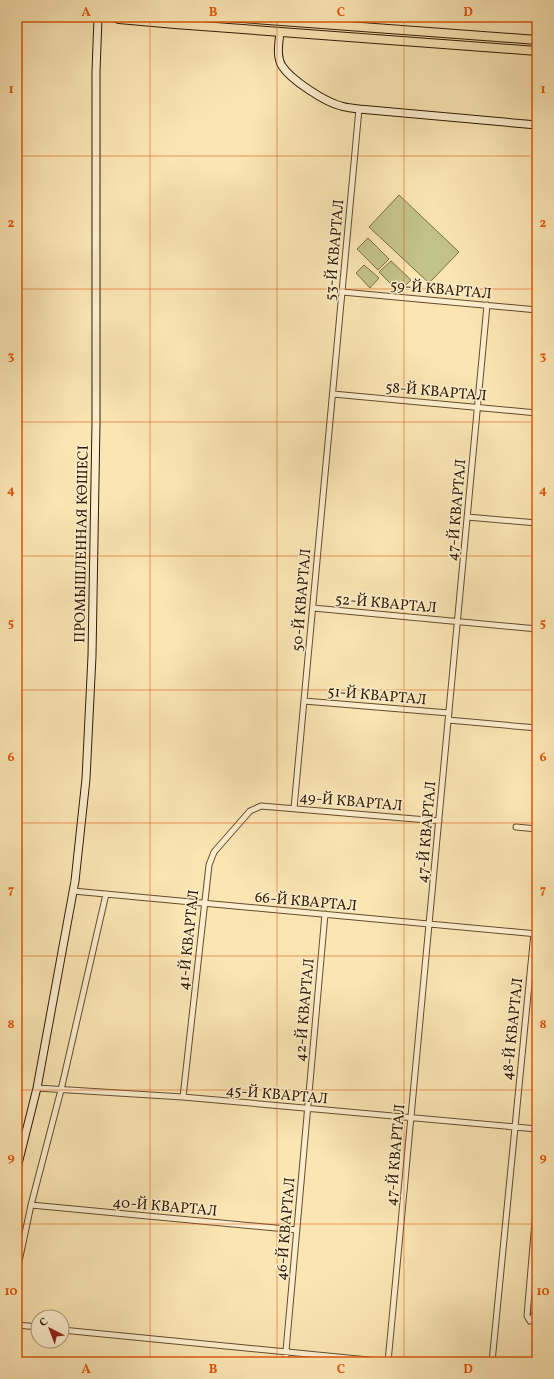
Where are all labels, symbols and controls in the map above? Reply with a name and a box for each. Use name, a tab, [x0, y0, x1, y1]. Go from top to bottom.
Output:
text: A	[81, 4, 91, 22]
text: B	[209, 4, 218, 22]
text: C	[337, 4, 345, 22]
text: D	[463, 4, 473, 22]
text: 1	[8, 81, 14, 99]
text: 1	[540, 81, 546, 99]
street label: 53-Й КВАРТАЛ	[321, 199, 350, 302]
text: 2	[8, 215, 15, 233]
text: 2	[540, 215, 547, 233]
street label: 59-Й КВАРТАЛ	[389, 276, 493, 305]
text: 3	[8, 348, 15, 366]
text: 3	[540, 348, 547, 366]
street label: 58-Й КВАРТАЛ	[384, 378, 487, 407]
street label: ПРОМЫШЛЕННАЯ КӨШЕСІ	[70, 445, 95, 643]
street label: 47-Й КВАРТАЛ	[443, 458, 472, 562]
text: 4	[7, 482, 15, 500]
text: 4	[539, 482, 547, 500]
street label: 50-Й КВАРТАЛ	[288, 548, 317, 652]
street label: 52-Й КВАРТАЛ	[334, 590, 438, 619]
text: 5	[8, 615, 14, 633]
text: 5	[540, 615, 546, 633]
street label: 51-Й КВАРТАЛ	[326, 682, 427, 711]
text: 6	[7, 749, 15, 767]
text: 6	[539, 749, 547, 767]
street label: 47-Й КВАРТАЛ	[413, 780, 442, 884]
street label: 49-Й КВАРТАЛ	[298, 788, 403, 817]
text: 7	[8, 882, 14, 900]
text: 7	[540, 882, 546, 900]
street label: 66-Й КВАРТАЛ	[254, 888, 358, 917]
street label: 41-Й КВАРТАЛ	[174, 889, 205, 992]
street label: 42-Й КВАРТАЛ	[291, 957, 320, 1063]
street label: 48-Й КВАРТАЛ	[498, 977, 529, 1082]
text: 8	[7, 1016, 15, 1034]
text: 8	[539, 1016, 547, 1034]
street label: 45-Й КВАРТАЛ	[225, 1081, 329, 1110]
street label: 47-Й КВАРТАЛ	[382, 1103, 411, 1207]
text: 9	[7, 1149, 15, 1167]
text: 9	[539, 1149, 547, 1167]
street label: 46-Й КВАРТАЛ	[272, 1177, 301, 1282]
street label: 40-Й КВАРТАЛ	[112, 1192, 218, 1223]
text: 10	[4, 1283, 18, 1301]
text: 10	[536, 1283, 550, 1301]
north arrow	[30, 1309, 70, 1349]
text: С	[37, 1315, 52, 1331]
text: A	[81, 1361, 91, 1379]
text: B	[209, 1361, 218, 1379]
text: C	[337, 1361, 345, 1379]
text: D	[463, 1361, 473, 1379]

